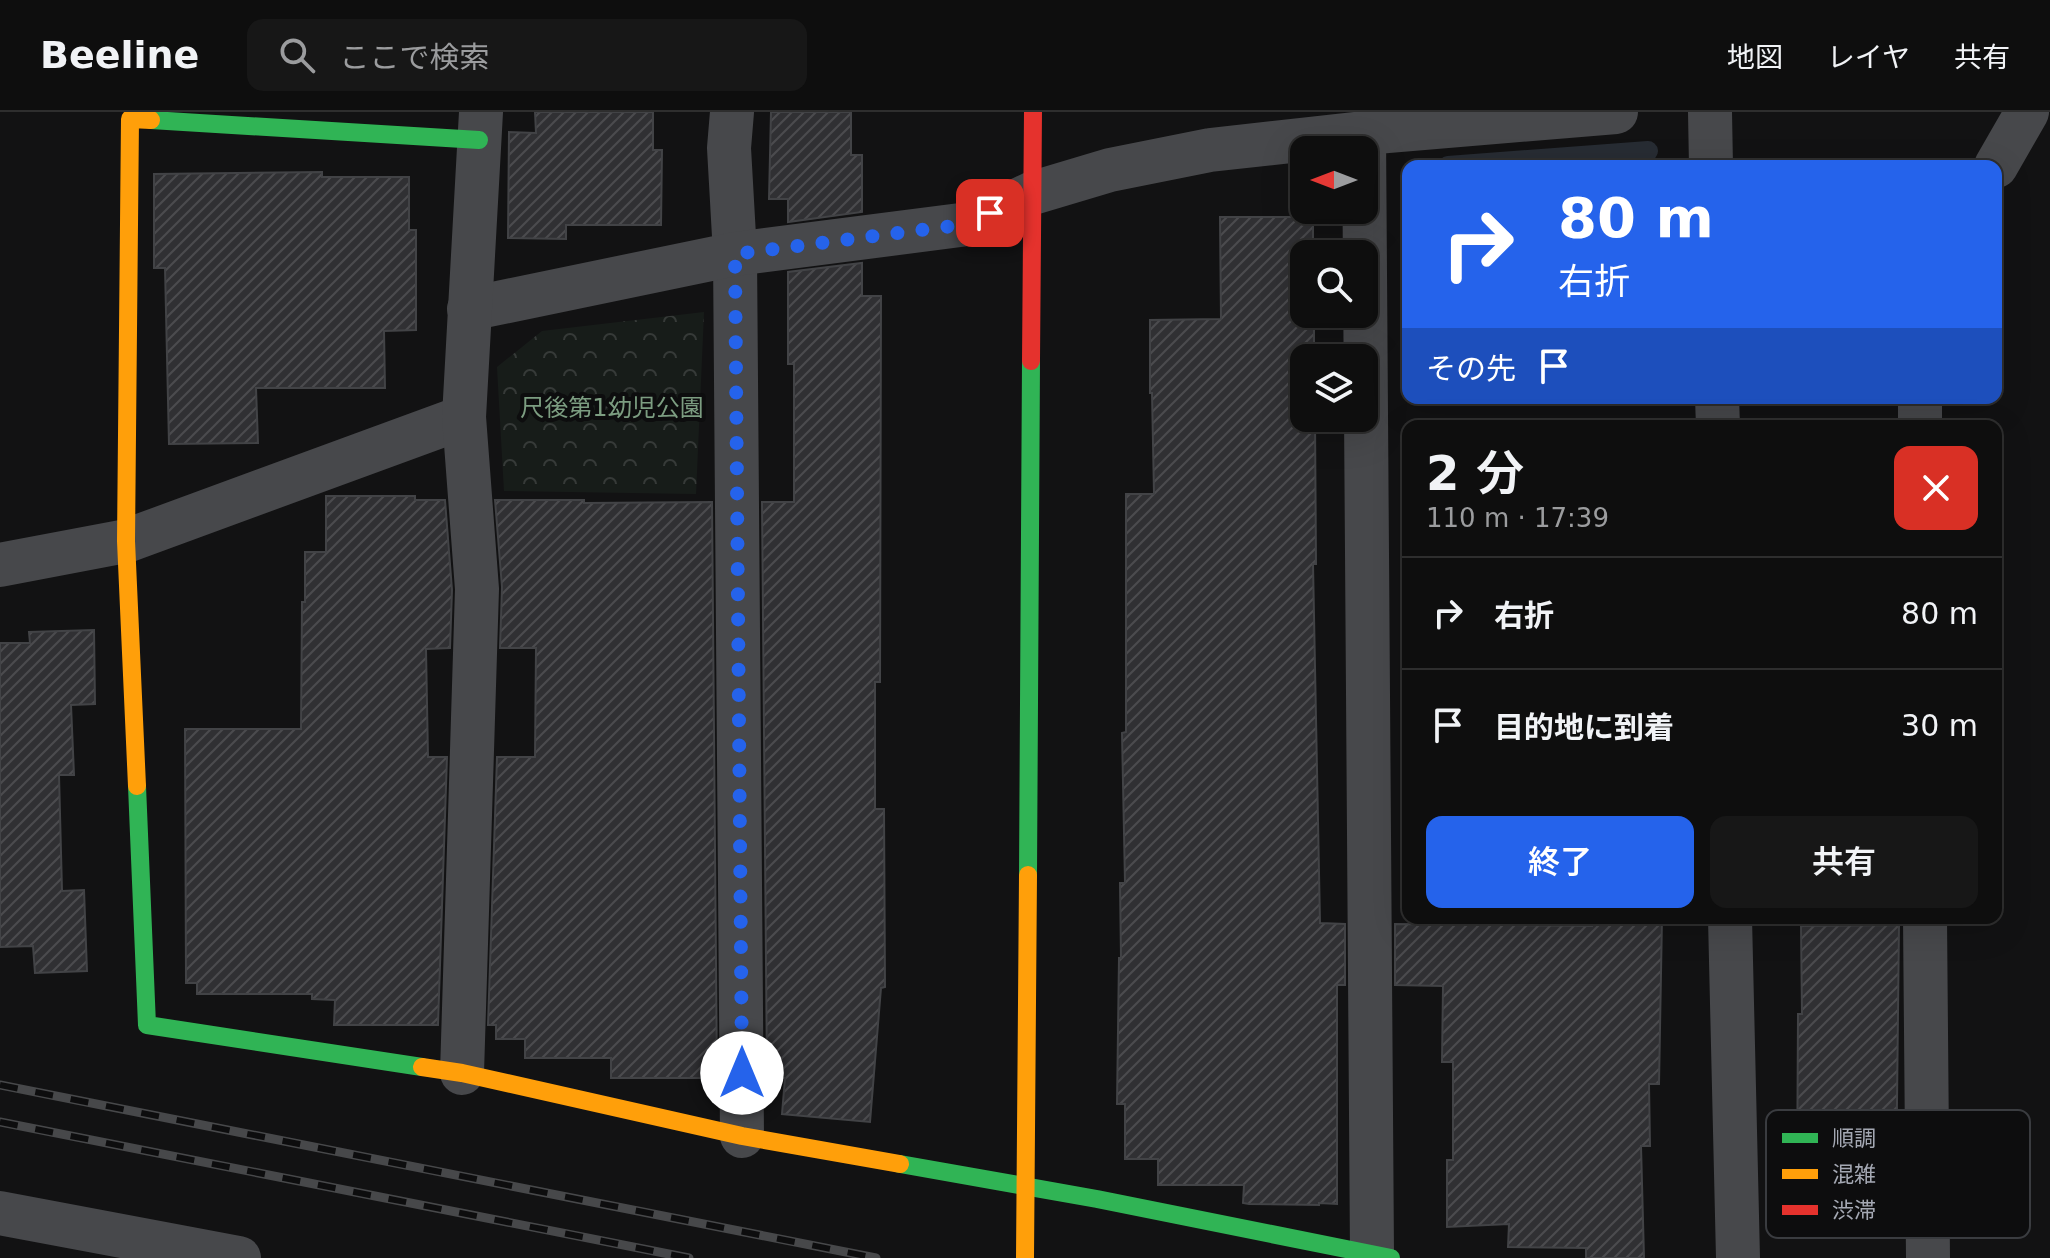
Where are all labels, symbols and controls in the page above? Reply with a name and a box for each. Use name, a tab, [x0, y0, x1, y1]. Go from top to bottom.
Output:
search box	[247, 19, 807, 91]
text: Beeline	[40, 33, 199, 77]
icon: search	[275, 33, 319, 77]
text: ここで検索	[339, 40, 489, 75]
text: 地図	[1727, 41, 1783, 74]
text: レイヤ	[1827, 41, 1910, 74]
text: 共有	[1954, 41, 2010, 74]
north arrow	[1290, 136, 1378, 224]
map controls	[1290, 136, 1378, 432]
pin	[956, 179, 1024, 247]
text: 80 m	[1558, 185, 1714, 250]
icon: arrive	[968, 191, 1012, 235]
icon: right	[1426, 192, 1530, 296]
button: search	[1290, 240, 1378, 328]
text: 右折	[1558, 261, 1630, 302]
button: layers	[1290, 344, 1378, 432]
icon: arrive	[1532, 344, 1576, 388]
text: その先	[1426, 351, 1516, 386]
park label: 尺後第1幼児公園	[520, 394, 704, 422]
text: 2 分	[1426, 445, 1524, 501]
button: close	[1894, 446, 1978, 530]
text: 110 m · 17:39	[1426, 503, 1609, 533]
icon: right	[1426, 591, 1470, 635]
text: 80 m	[1901, 596, 1978, 631]
text: 右折	[1494, 598, 1554, 633]
icon: arrive	[1426, 703, 1470, 747]
text: 30 m	[1901, 708, 1978, 743]
text: 目的地に到着	[1494, 710, 1674, 745]
button: 終了	[1426, 816, 1694, 908]
button: 共有	[1710, 816, 1978, 908]
position arrow	[700, 1031, 784, 1115]
legend	[1766, 1110, 2030, 1238]
text: 順調	[1832, 1126, 1876, 1151]
text: 混雑	[1832, 1162, 1876, 1187]
text: 渋滞	[1832, 1198, 1876, 1223]

